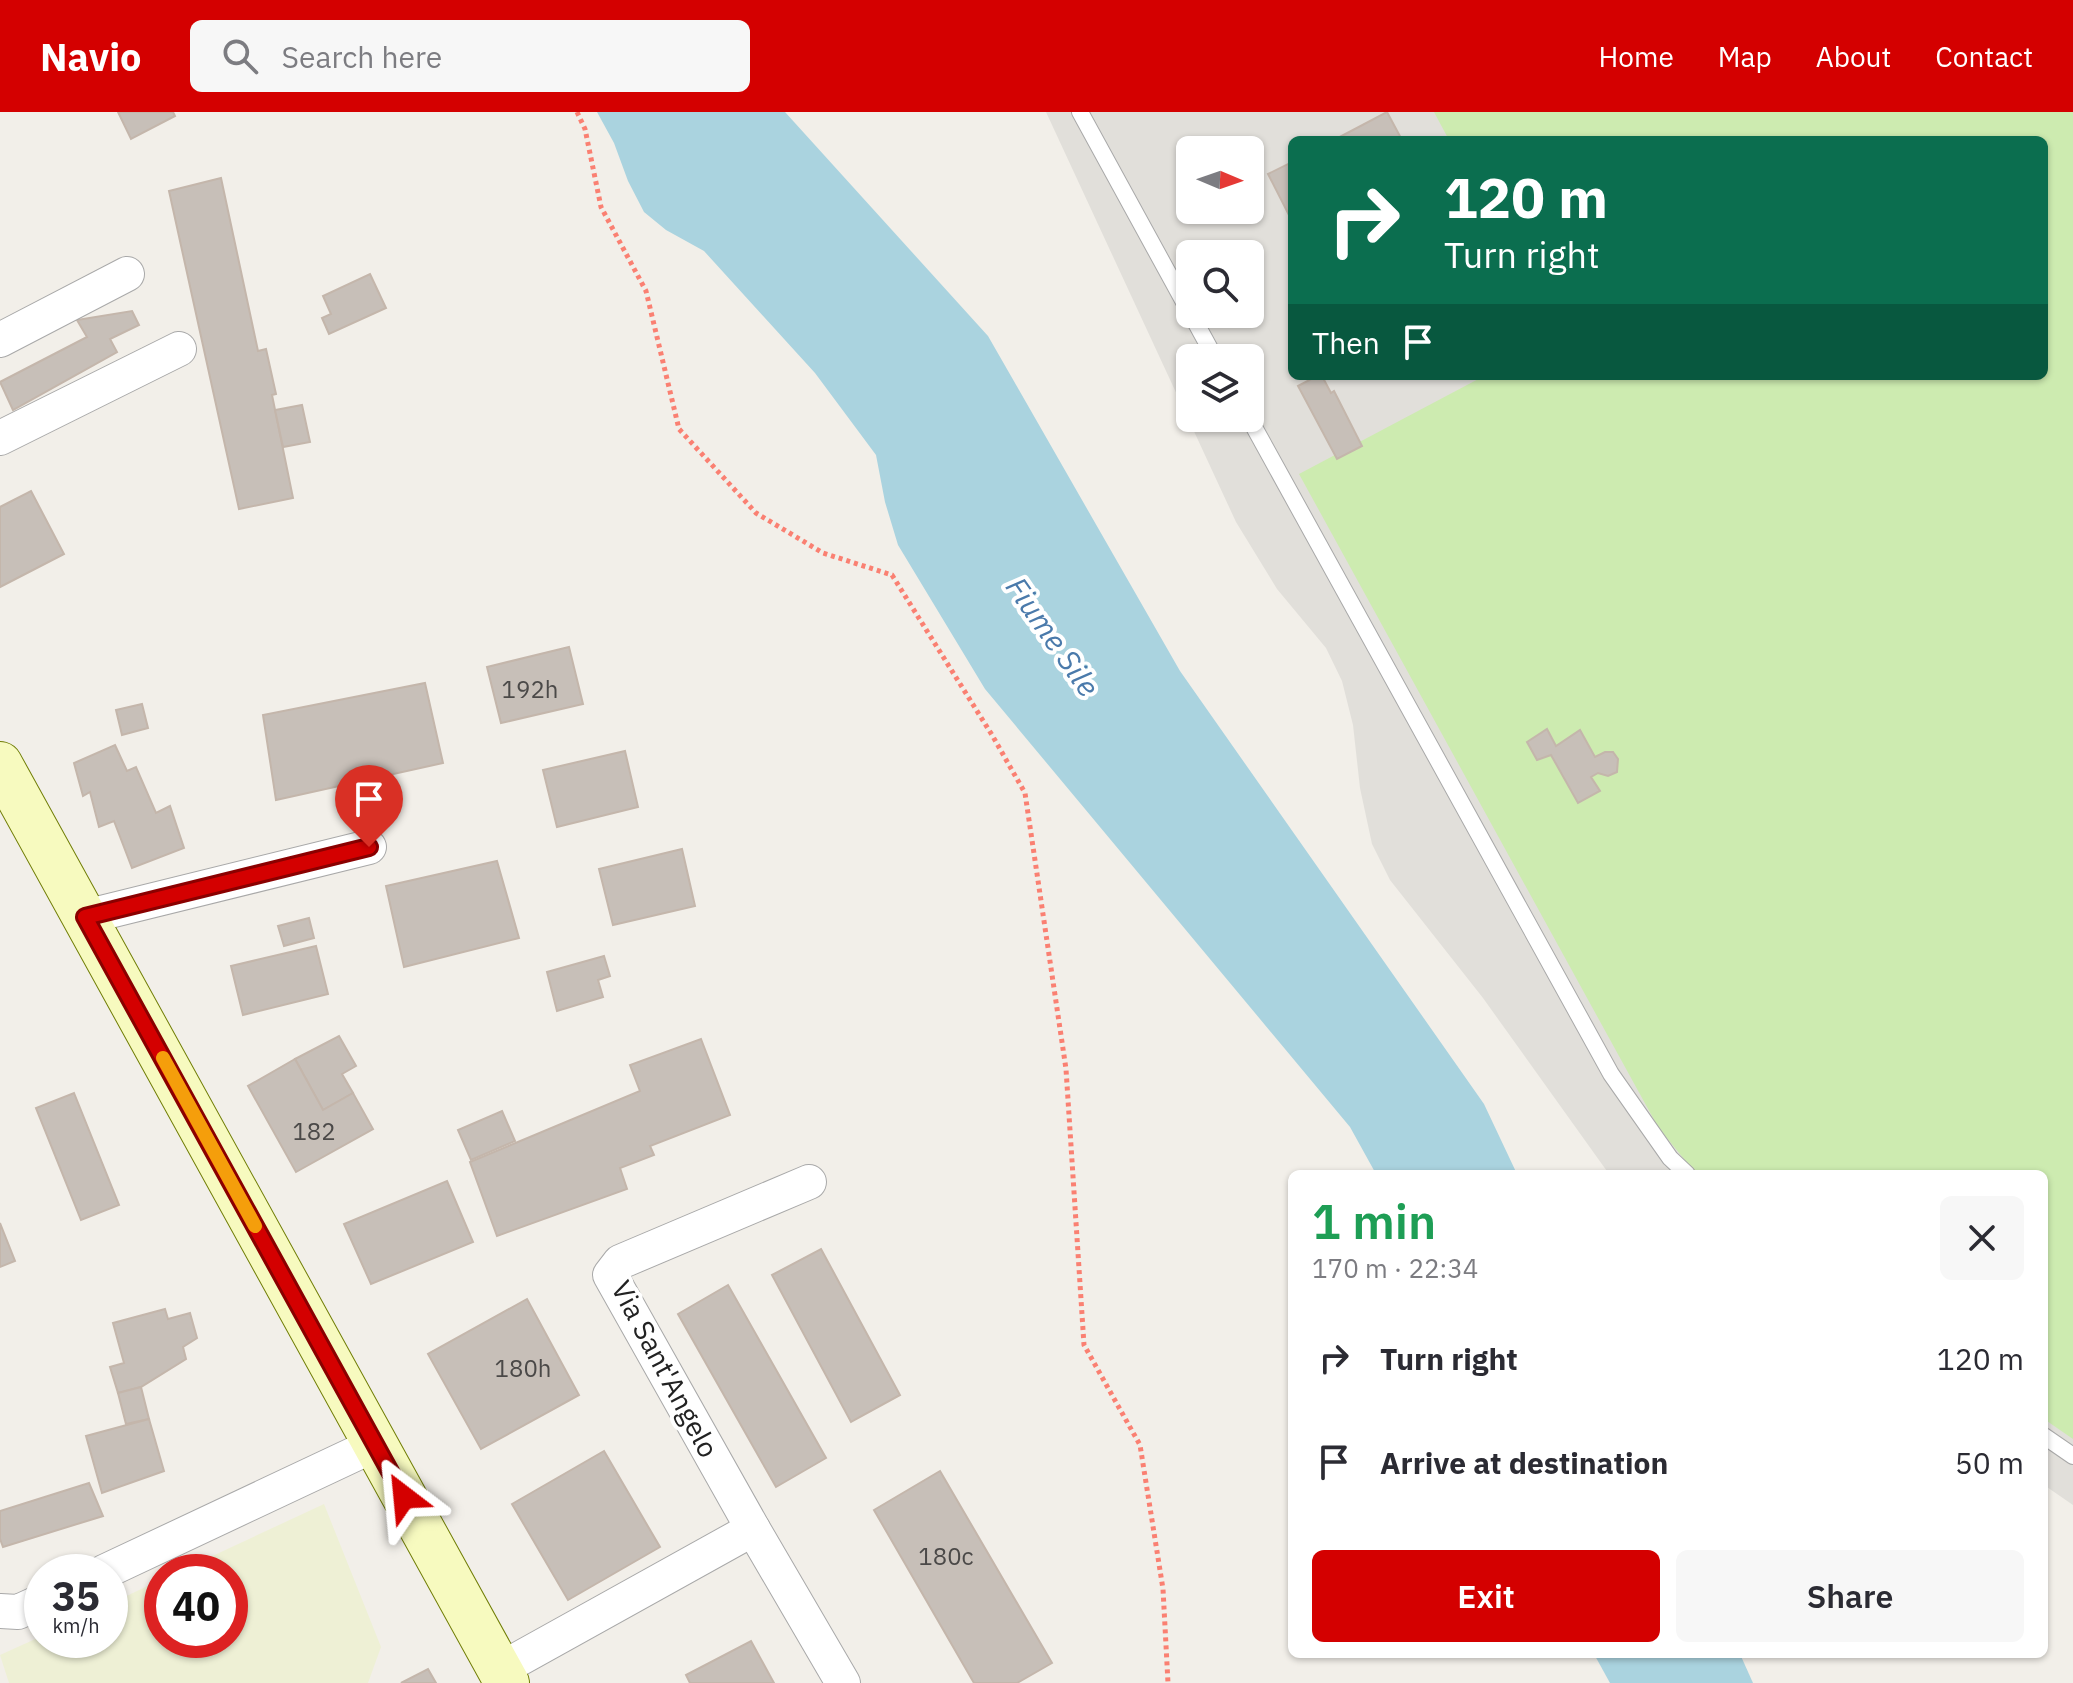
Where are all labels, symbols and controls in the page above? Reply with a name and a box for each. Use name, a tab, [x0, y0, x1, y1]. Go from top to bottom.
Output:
search box	[190, 20, 750, 92]
text: Navio	[40, 32, 142, 81]
icon: search	[218, 34, 262, 78]
text: Search here	[282, 37, 442, 76]
text: Home	[1598, 38, 1674, 75]
text: Map	[1718, 38, 1772, 75]
text: About	[1816, 38, 1891, 75]
text: Contact	[1935, 38, 2033, 75]
north arrow	[1176, 136, 1264, 224]
map controls	[1176, 136, 1264, 432]
text: 120 m	[1444, 161, 1608, 233]
icon: right	[1312, 168, 1416, 272]
text: Turn right	[1444, 231, 1600, 278]
button: search	[1176, 240, 1264, 328]
icon: arrive	[1396, 320, 1440, 364]
text: Then	[1312, 323, 1380, 362]
button: layers	[1176, 344, 1264, 432]
water label: Fiume Sile	[998, 569, 1109, 704]
house number: 192h	[502, 673, 558, 705]
pin	[335, 765, 403, 847]
icon: arrive	[347, 777, 391, 821]
house number: 182	[292, 1115, 336, 1147]
text: 1 min	[1312, 1190, 1436, 1252]
button: close	[1940, 1196, 2024, 1280]
text: 170 m · 22:34	[1312, 1251, 1478, 1285]
street label: Via Sant'Angelo	[603, 1274, 728, 1464]
icon: right	[1312, 1336, 1356, 1380]
text: Turn right	[1380, 1339, 1518, 1378]
text: 120 m	[1937, 1339, 2024, 1378]
house number: 180h	[495, 1352, 551, 1384]
icon: arrive	[1312, 1440, 1356, 1484]
text: Arrive at destination	[1380, 1443, 1668, 1482]
text: 50 m	[1955, 1443, 2024, 1482]
position arrow	[362, 1455, 446, 1539]
house number: 180c	[918, 1540, 974, 1572]
button: Exit	[1312, 1550, 1660, 1642]
button: Share	[1676, 1550, 2024, 1642]
speed limit sign: 40	[144, 1554, 248, 1658]
text: 35	[52, 1570, 100, 1622]
text: km/h	[52, 1612, 100, 1639]

